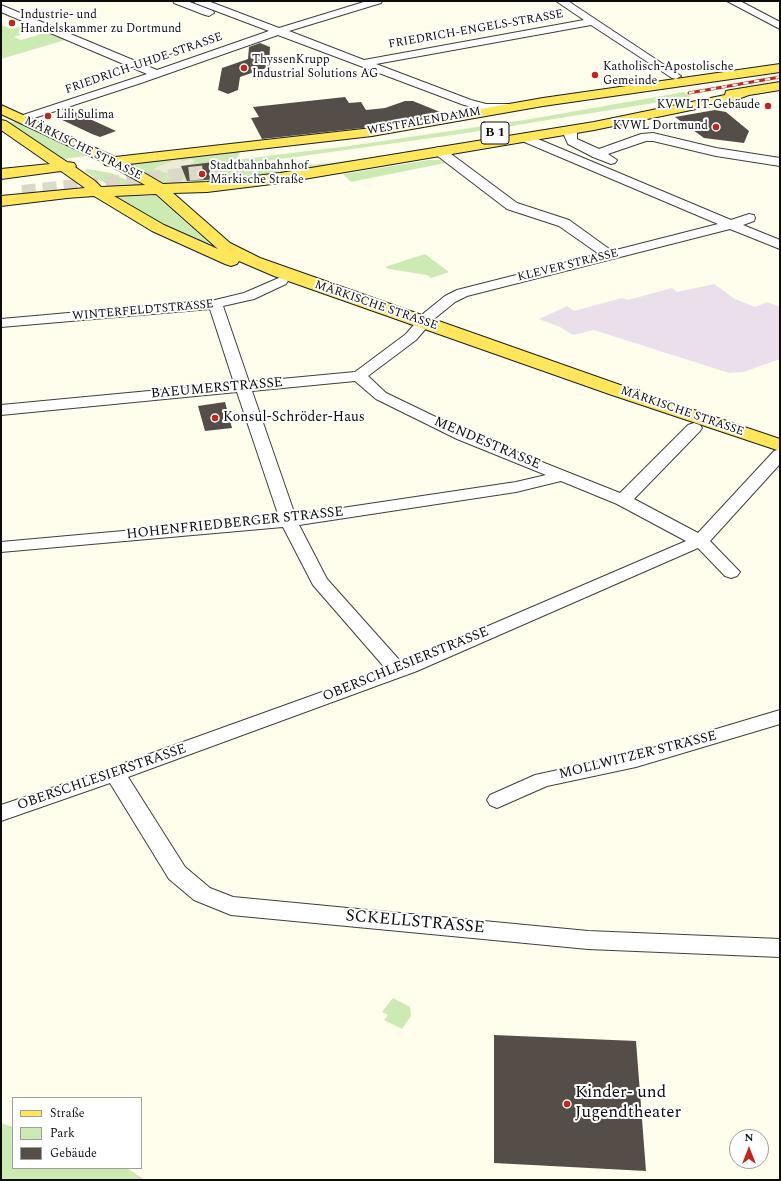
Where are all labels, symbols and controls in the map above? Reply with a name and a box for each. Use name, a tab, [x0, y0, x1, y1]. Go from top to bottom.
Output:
street label: FRIEDRICH-ENGELS-STRASSE	[387, 7, 565, 53]
place label: Industrie- und Handelskammer zu Dortmund	[20, 9, 182, 37]
marker: Industrie- und Handelskammer zu Dortmund	[7, 18, 17, 28]
street label: FRIEDRICH-UHDE-STRASSE	[63, 30, 225, 98]
place label: ThyssenKrupp Industrial Solutions AG	[252, 54, 378, 82]
place label: Katholisch-Apostolische Gemeinde	[603, 61, 733, 89]
marker: ThyssenKrupp Industrial Solutions AG	[239, 63, 249, 73]
marker: Katholisch-Apostolische Gemeinde	[590, 70, 600, 80]
place label: KVWL IT-Gebäude	[657, 99, 760, 113]
marker: KVWL IT-Gebäude	[763, 101, 773, 111]
street label: WESTFALENDAMM	[366, 105, 482, 139]
place label: Lili Sulima	[56, 109, 114, 123]
marker: Lili Sulima	[43, 111, 53, 121]
street label: MÄRKISCHE STRASSE	[22, 114, 144, 184]
place label: KVWL Dortmund	[613, 120, 708, 134]
road number: B 1	[481, 122, 509, 144]
marker: KVWL Dortmund	[711, 122, 721, 132]
place label: Stadtbahnbahnhof Märkische Straße	[210, 160, 308, 188]
marker: Stadtbahnbahnhof Märkische Straße	[197, 169, 207, 179]
street label: KLEVER STRASSE	[516, 247, 620, 285]
street label: MÄRKISCHE STRASSE	[313, 278, 439, 334]
street label: WINTERFELDTSTRASSE	[72, 298, 214, 324]
street label: BAEUMERSTRASSE	[150, 375, 284, 403]
street label: MÄRKISCHE STRASSE	[619, 384, 745, 440]
place label: Konsul-Schröder-Haus	[223, 410, 365, 426]
marker: Konsul-Schröder-Haus	[210, 413, 220, 423]
street label: MENDESTRASSE	[431, 414, 543, 474]
street label: HOHENFRIEDBERGER STRASSE	[126, 504, 344, 544]
street label: OBERSCHLESIERSTRASSE	[321, 624, 491, 706]
street label: MOLLWITZER STRASSE	[557, 728, 719, 784]
street label: OBERSCHLESIERSTRASSE	[15, 741, 189, 815]
street label: SCKELLSTRASSE	[345, 907, 485, 939]
place label: Kinder- und Jugendtheater	[575, 1084, 681, 1124]
legend	[12, 1097, 142, 1169]
marker: Kinder- und Jugendtheater	[562, 1099, 572, 1109]
text: Straße	[50, 1104, 85, 1123]
text: Park	[50, 1124, 75, 1143]
north arrow	[729, 1129, 769, 1169]
text: N	[745, 1129, 753, 1146]
text: Gebäude	[50, 1144, 97, 1163]

